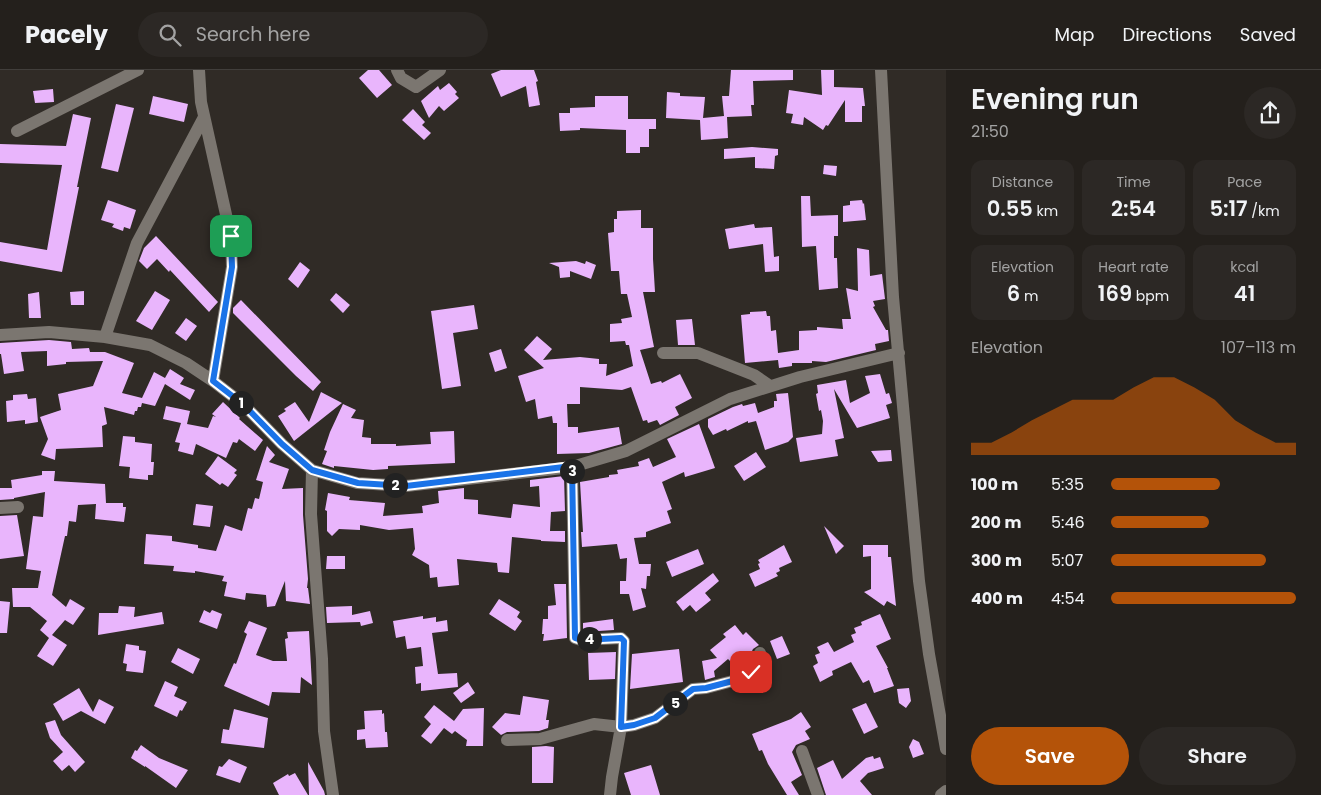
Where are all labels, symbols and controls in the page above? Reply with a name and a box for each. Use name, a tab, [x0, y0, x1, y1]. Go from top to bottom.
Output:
search box	[138, 12, 488, 57]
text: Pacely	[25, 18, 108, 51]
icon: search	[156, 21, 184, 49]
text: Search here	[196, 21, 310, 48]
text: Map	[1055, 22, 1094, 47]
text: Directions	[1122, 22, 1212, 47]
text: Saved	[1240, 22, 1296, 47]
text: Evening run	[971, 80, 1139, 119]
button: share	[1244, 87, 1296, 139]
text: 21:50	[971, 120, 1009, 143]
text: Distance	[992, 172, 1053, 192]
text: Time	[1116, 172, 1151, 192]
text: Pace	[1227, 172, 1262, 192]
text: 0.55	[987, 194, 1033, 223]
text: 2:54	[1111, 194, 1156, 223]
text: 5:17	[1209, 194, 1248, 223]
text: km	[1033, 201, 1058, 221]
text: /km	[1248, 201, 1280, 221]
pin	[210, 215, 252, 257]
icon: arrive	[217, 222, 245, 250]
text: Elevation	[991, 257, 1054, 277]
text: Heart rate	[1098, 257, 1169, 277]
text: kcal	[1230, 257, 1259, 277]
text: 6	[1007, 279, 1020, 308]
text: 169	[1098, 279, 1132, 308]
text: 41	[1234, 279, 1255, 308]
text: m	[1020, 286, 1038, 306]
text: bpm	[1132, 286, 1169, 306]
text: Elevation	[971, 336, 1043, 359]
text: 107–113 m	[1221, 336, 1296, 359]
pin: 1	[228, 390, 254, 416]
text: 1	[239, 393, 244, 413]
pin: 3	[560, 458, 584, 484]
text: 3	[568, 461, 577, 481]
pin: 2	[382, 472, 408, 498]
text: 100 m	[971, 473, 1018, 496]
text: 5:35	[1051, 473, 1084, 496]
text: 2	[392, 475, 400, 495]
text: 200 m	[971, 511, 1021, 534]
text: 5:46	[1051, 511, 1085, 534]
text: 300 m	[971, 549, 1022, 572]
text: 5:07	[1051, 549, 1083, 572]
text: 400 m	[971, 587, 1023, 610]
text: 4:54	[1051, 587, 1085, 610]
pin: 4	[576, 626, 602, 652]
text: 4	[585, 629, 594, 649]
pin	[730, 651, 772, 693]
icon: check	[737, 658, 765, 686]
pin: 5	[662, 690, 688, 716]
text: 5	[671, 693, 680, 713]
button: Save	[971, 727, 1129, 785]
button: Share	[1139, 727, 1296, 785]

